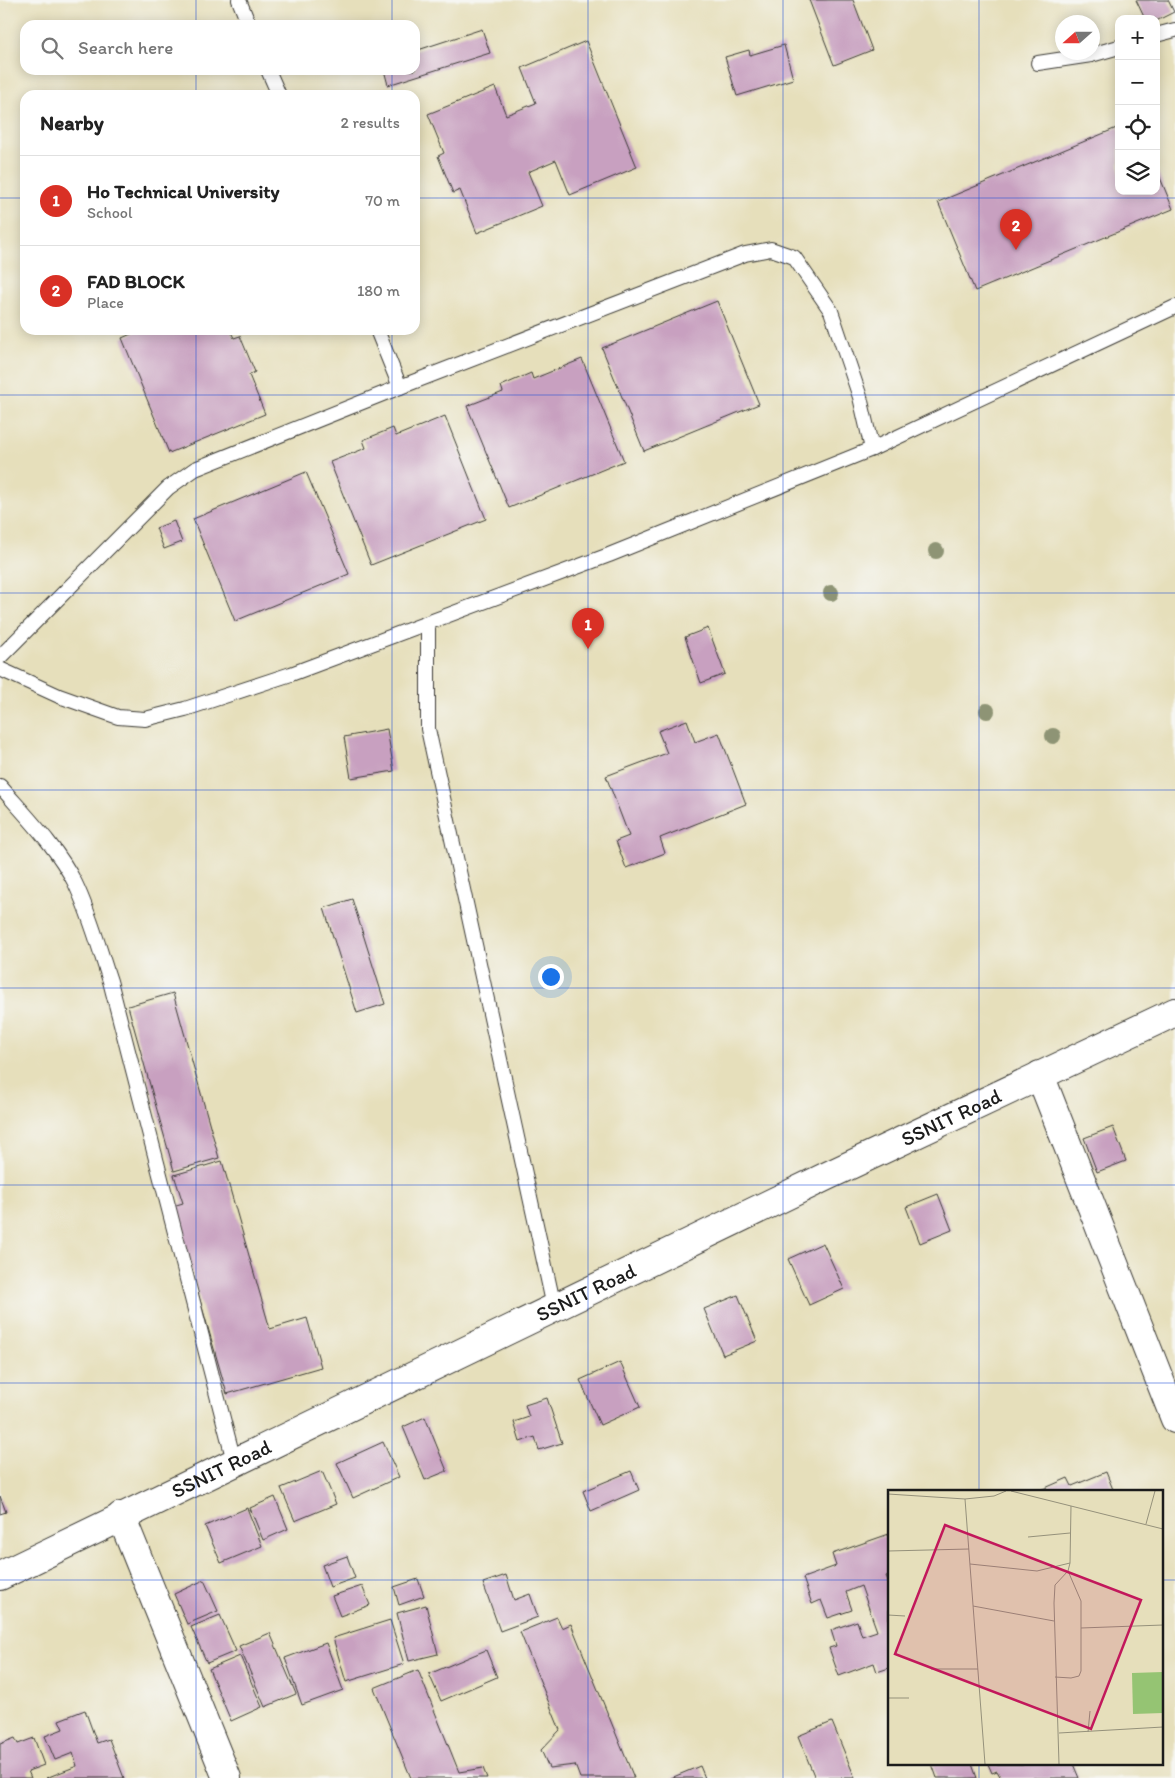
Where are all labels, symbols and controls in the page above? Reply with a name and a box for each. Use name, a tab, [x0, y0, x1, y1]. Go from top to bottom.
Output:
north arrow	[1055, 15, 1100, 60]
map controls	[1115, 15, 1160, 195]
button: +	[1115, 15, 1160, 60]
search box	[20, 20, 420, 75]
icon: search	[38, 34, 66, 62]
text: Search here	[78, 36, 173, 59]
button: −	[1115, 60, 1160, 105]
button: locate	[1115, 105, 1160, 150]
text: Nearby	[40, 110, 104, 135]
text: 2 results	[340, 113, 400, 132]
button: layers	[1115, 150, 1160, 195]
text: Ho Technical University	[87, 180, 279, 203]
text: 1	[52, 191, 60, 210]
text: 70 m	[365, 191, 400, 210]
text: School	[87, 203, 133, 222]
pin: 2	[1000, 209, 1032, 250]
text: FAD BLOCK	[87, 270, 185, 293]
text: 2	[52, 281, 60, 300]
text: 180 m	[357, 281, 400, 300]
text: Place	[87, 293, 124, 312]
pin: 1	[572, 608, 604, 649]
your location	[538, 964, 564, 990]
street label: SSNIT Road	[897, 1083, 1006, 1151]
street label: SSNIT Road	[532, 1257, 640, 1327]
street label: SSNIT Road	[167, 1434, 276, 1503]
inset map	[888, 1490, 1162, 1766]

